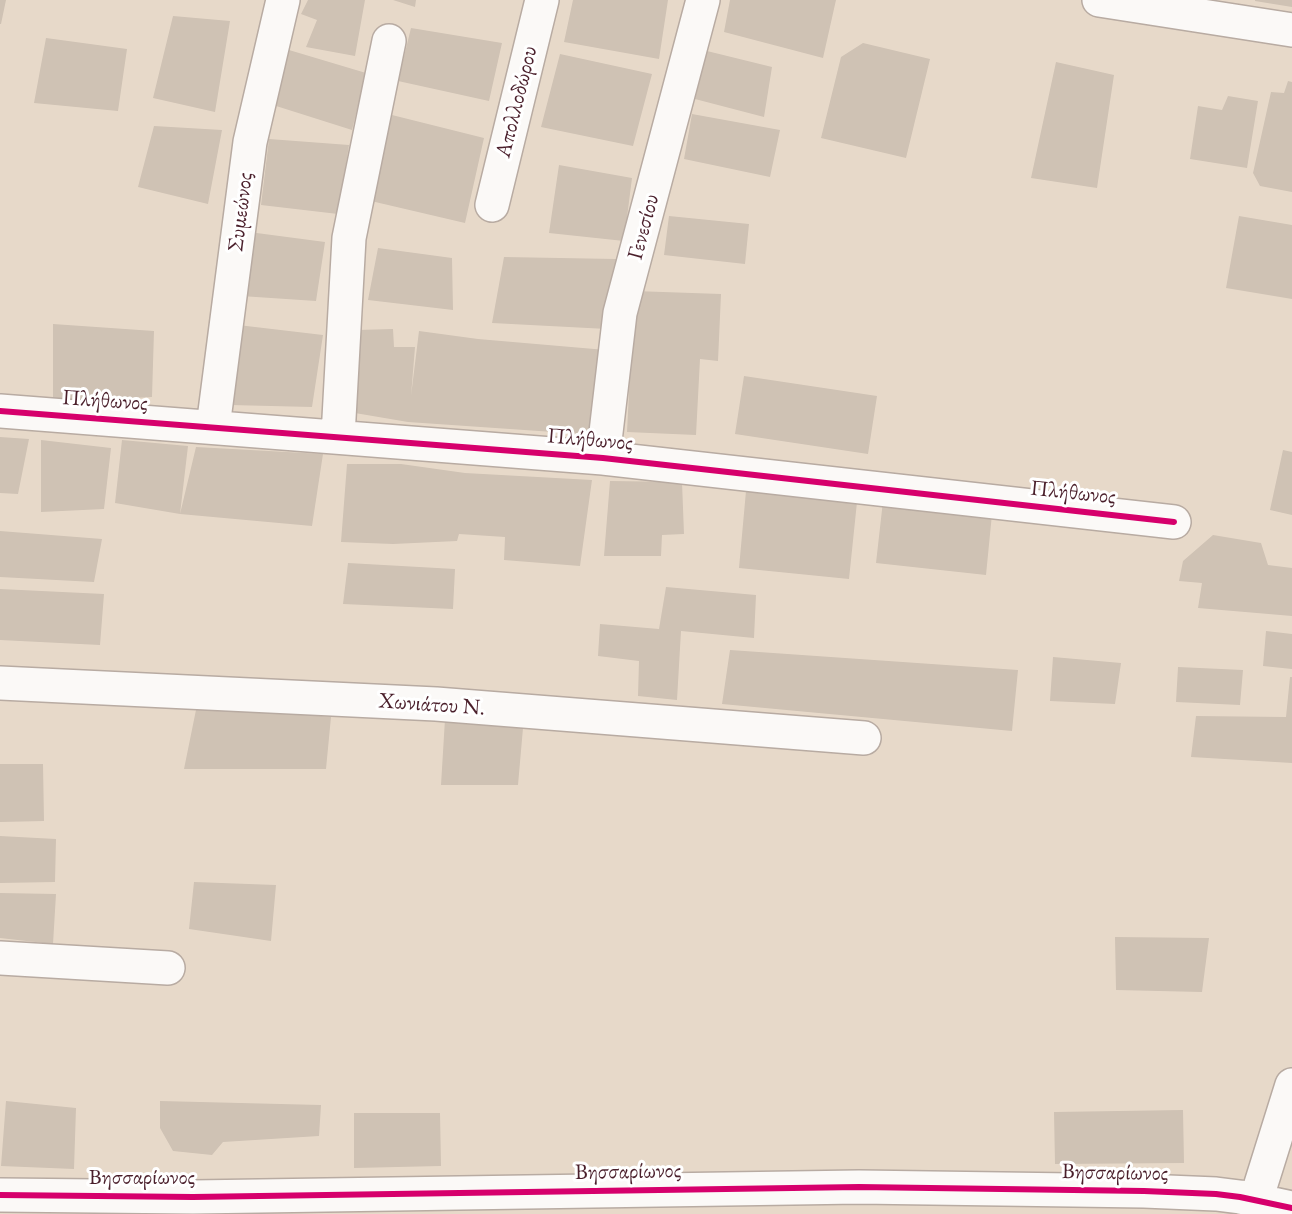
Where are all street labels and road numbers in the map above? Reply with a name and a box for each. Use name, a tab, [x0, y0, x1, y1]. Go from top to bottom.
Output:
street label: Απολλοδώρου	[490, 43, 544, 161]
street label: Συμεώνος	[223, 171, 259, 253]
street label: Γενεσίου	[623, 191, 665, 263]
street label: Πλήθωνος	[61, 385, 149, 417]
street label: Πλήθωνος	[546, 423, 634, 457]
street label: Πλήθωνος	[1029, 475, 1117, 511]
street label: Χωνιάτου Ν.	[378, 688, 486, 722]
street label: Βησσαρίωνος	[575, 1158, 681, 1186]
street label: Βησσαρίωνος	[1062, 1159, 1168, 1187]
street label: Βησσαρίωνος	[89, 1165, 195, 1191]

